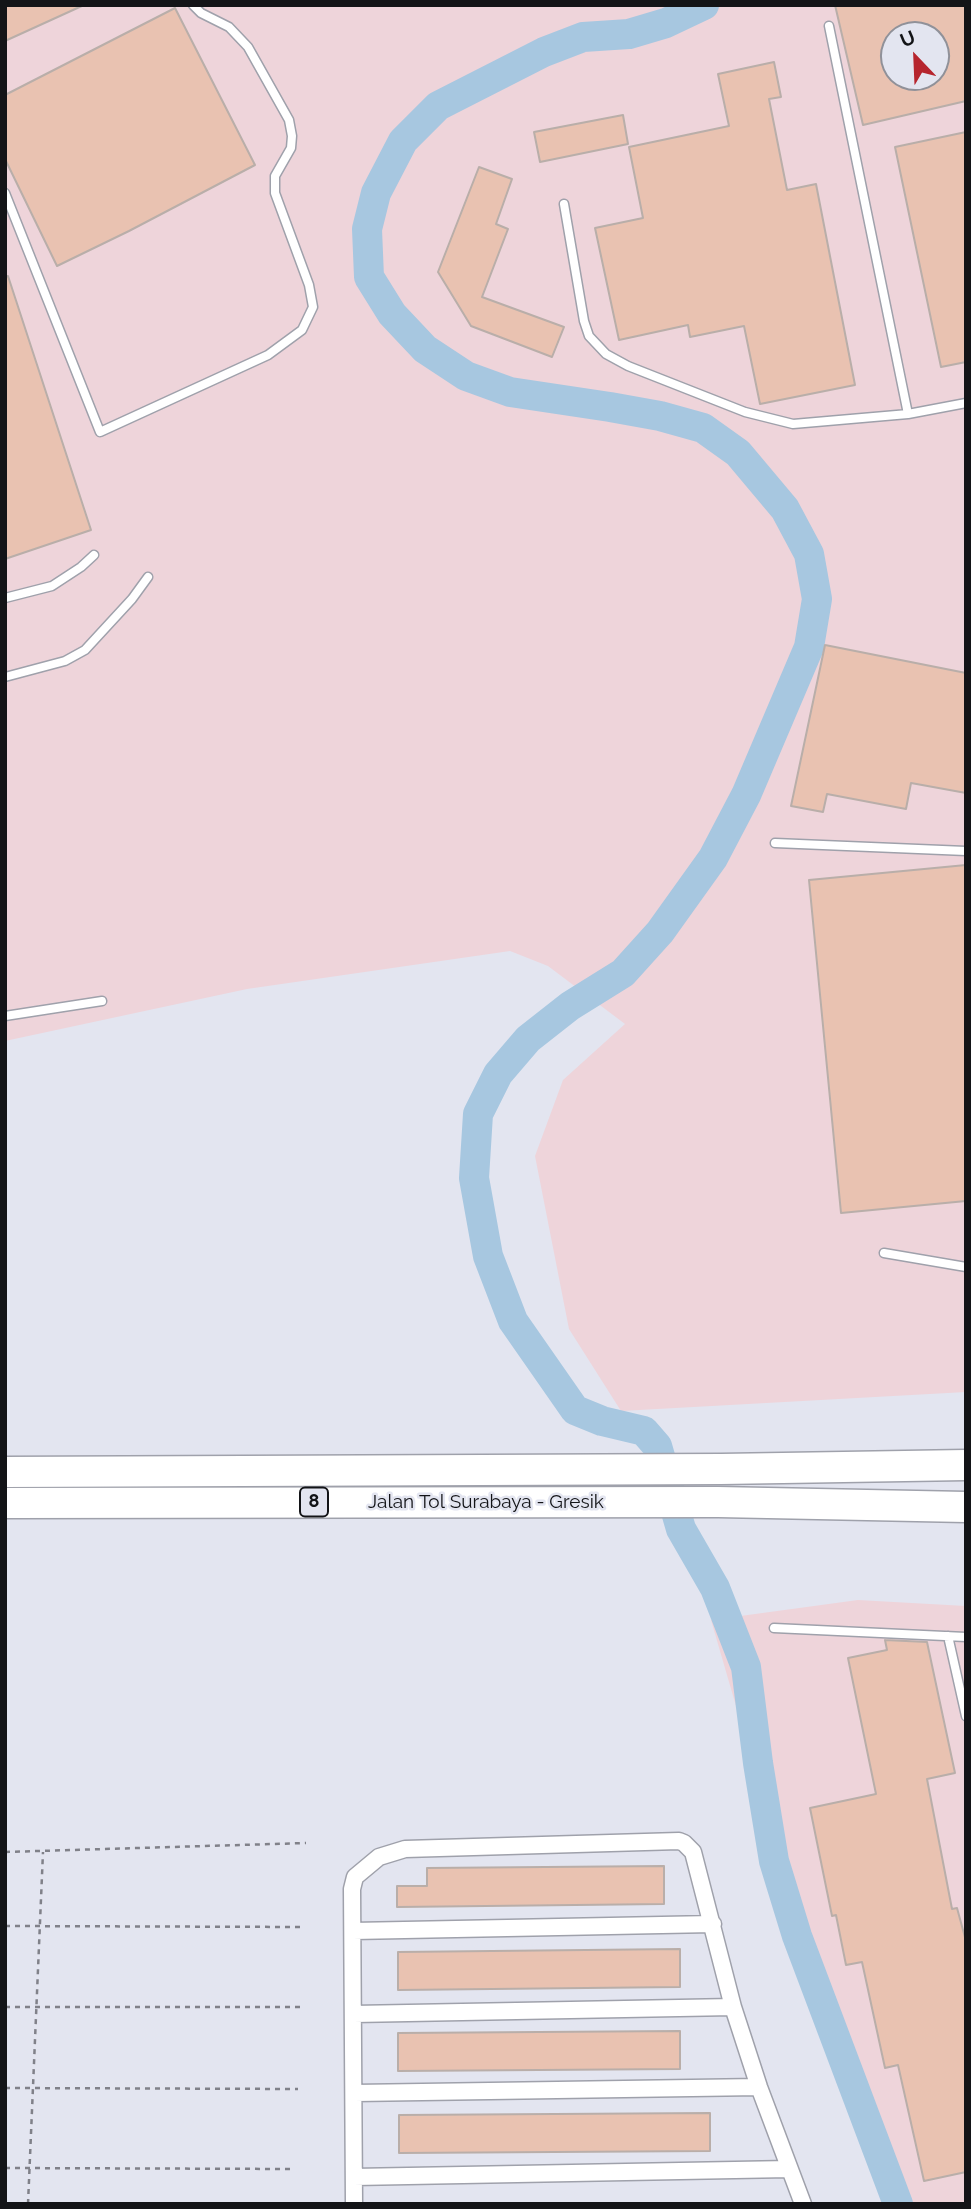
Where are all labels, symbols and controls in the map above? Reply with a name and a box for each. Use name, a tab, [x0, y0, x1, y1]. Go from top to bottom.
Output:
north arrow	[880, 21, 950, 91]
text: U	[897, 26, 918, 51]
road number: 8	[300, 1488, 328, 1517]
street label: Jalan Tol Surabaya - Gresik	[368, 1491, 604, 1513]

